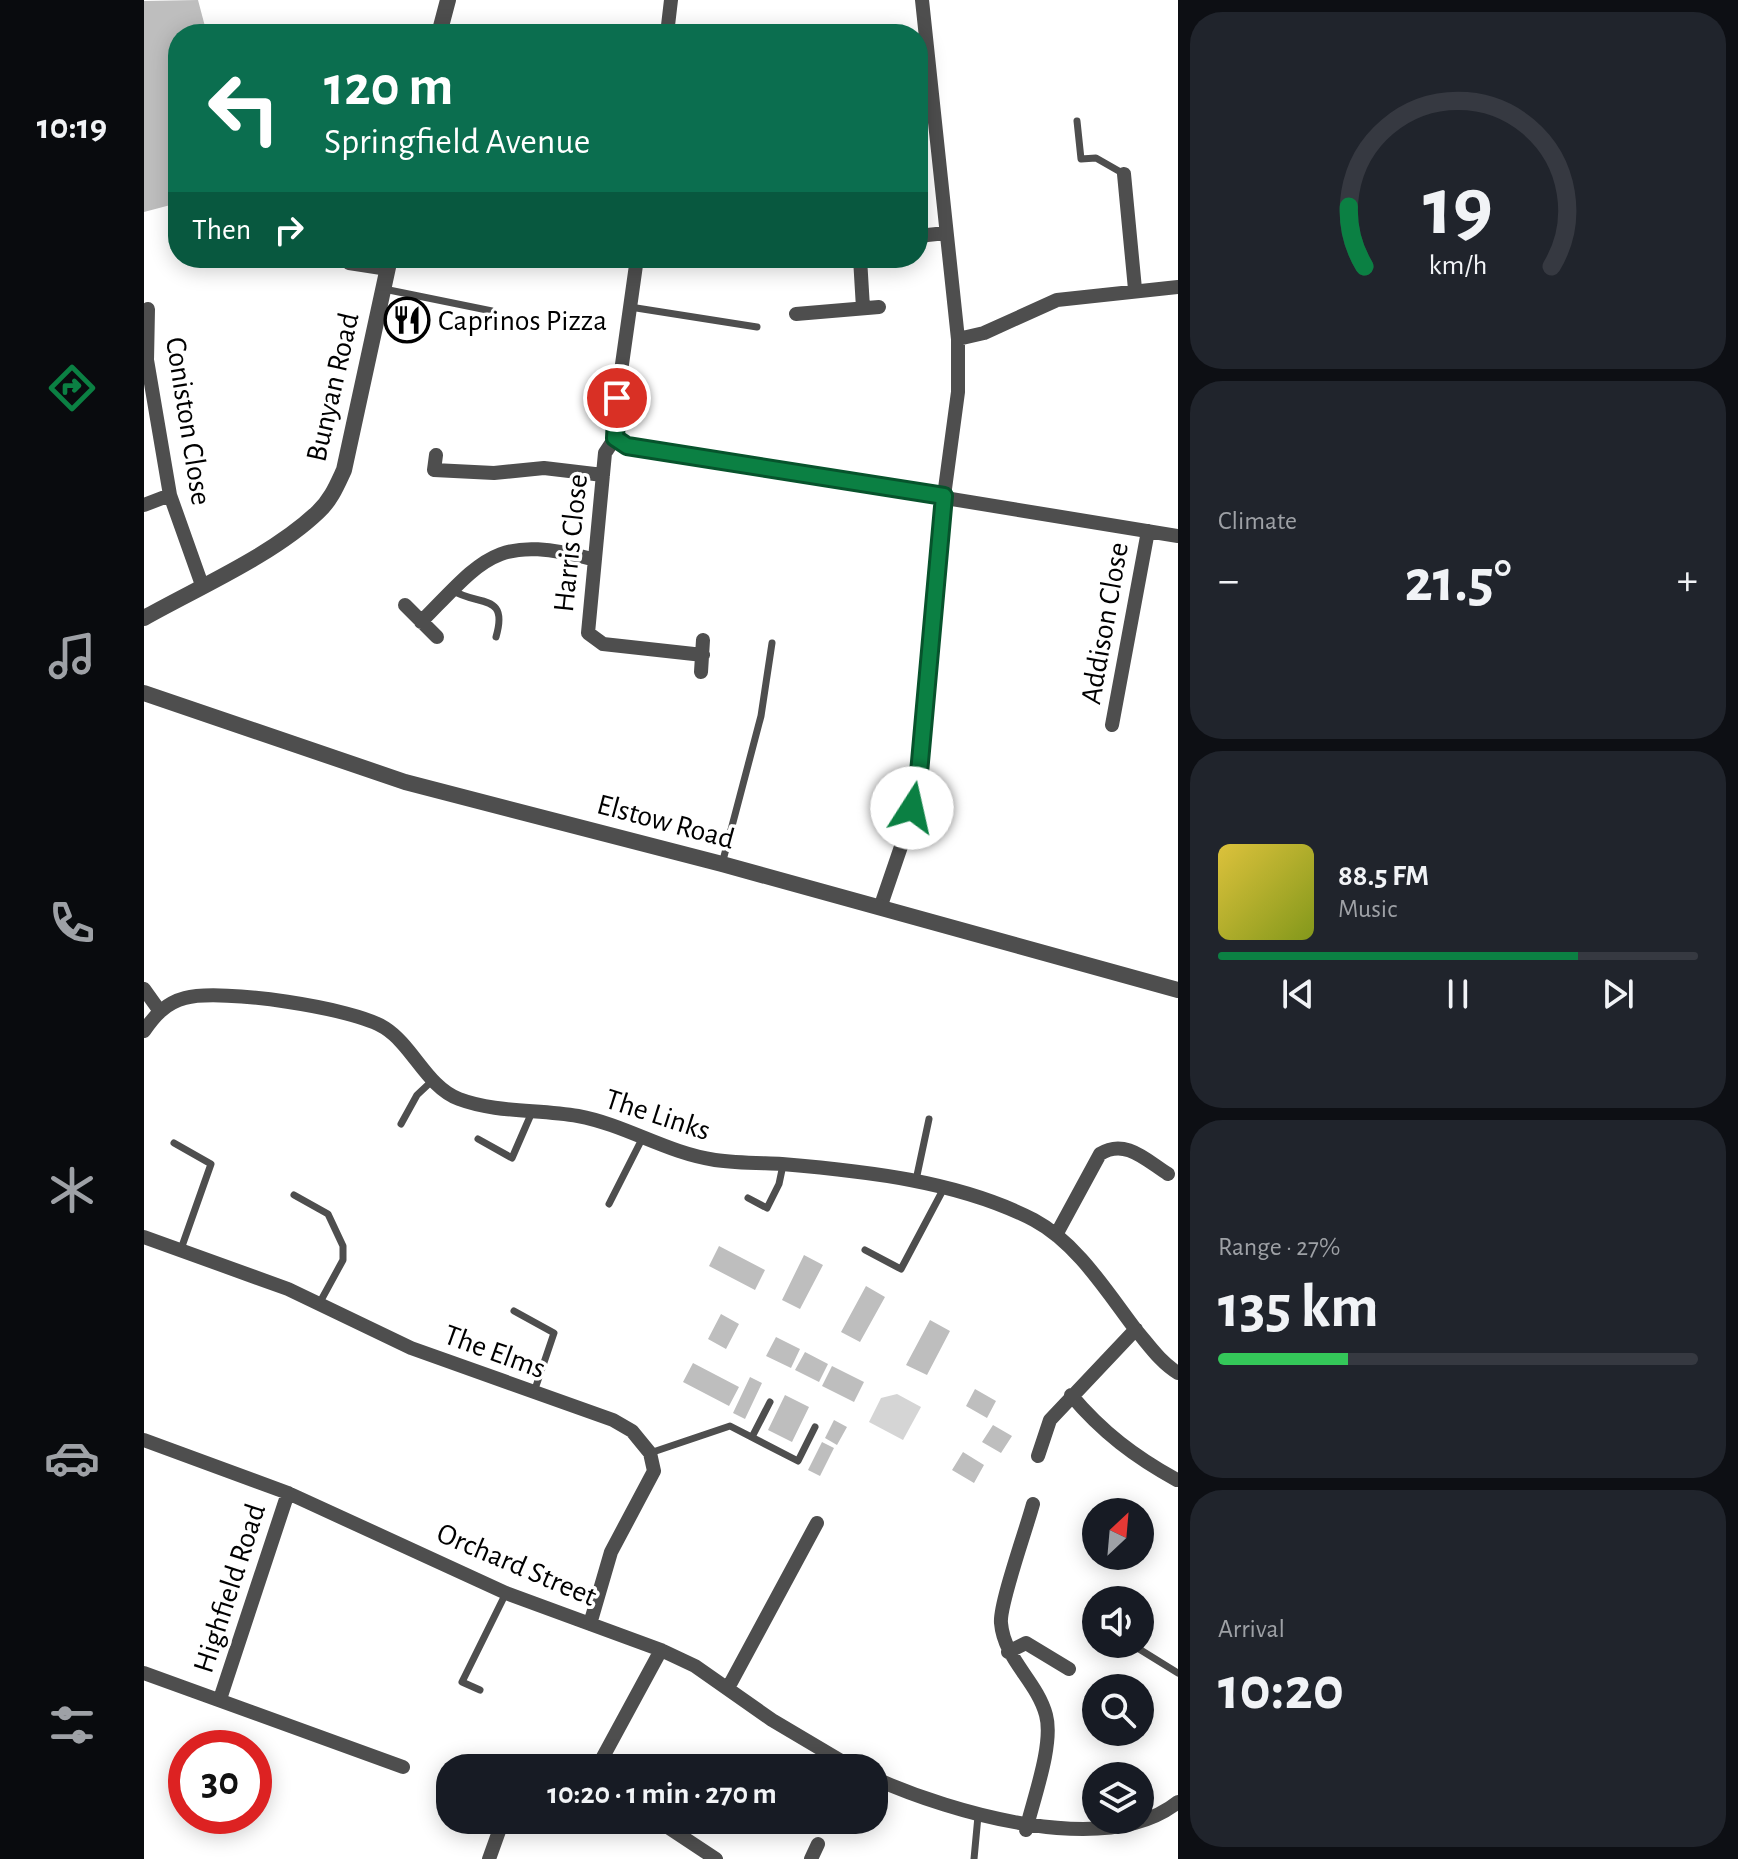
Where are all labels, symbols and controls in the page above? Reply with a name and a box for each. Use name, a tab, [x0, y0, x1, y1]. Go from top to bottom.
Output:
icon: left	[192, 56, 296, 160]
text: 120 m	[324, 59, 453, 115]
text: 10:19	[37, 109, 107, 145]
text: Springfield Avenue	[324, 124, 590, 160]
text: 19	[1423, 165, 1493, 249]
icon: right	[267, 208, 311, 252]
text: Then	[192, 215, 251, 245]
text: km/h	[1429, 251, 1487, 280]
restaurant icon: Caprinos Pizza	[383, 296, 431, 344]
place label: Caprinos Pizza	[438, 306, 607, 336]
street label: Bunyan Road	[301, 310, 365, 465]
street label: Coniston Close	[160, 335, 216, 507]
icon: directions	[44, 360, 100, 416]
pin	[583, 364, 651, 432]
icon: arrive	[595, 376, 639, 420]
street label: Harris Close	[549, 472, 593, 614]
text: Climate	[1218, 508, 1297, 534]
street label: Addison Close	[1076, 540, 1134, 706]
text: 21.5°	[1404, 552, 1512, 612]
text: −	[1218, 559, 1239, 603]
text: +	[1677, 559, 1698, 603]
icon: music	[44, 628, 100, 684]
position arrow	[870, 766, 954, 850]
street label: Elstow Road	[594, 789, 738, 855]
text: 88.5 FM	[1338, 861, 1429, 891]
icon: phone	[44, 895, 100, 951]
text: Music	[1338, 896, 1397, 922]
icon: previous	[1276, 972, 1320, 1016]
icon: pause	[1436, 972, 1480, 1016]
icon: next	[1596, 972, 1640, 1016]
street label: The Links	[601, 1084, 714, 1146]
icon: climate	[44, 1162, 100, 1218]
text: Range · 27%	[1218, 1234, 1340, 1260]
text: 135 km	[1218, 1278, 1379, 1338]
street label: The Elms	[440, 1320, 549, 1384]
icon: car	[44, 1430, 100, 1486]
north arrow	[1082, 1498, 1154, 1570]
map controls	[1082, 1498, 1154, 1834]
street label: Highfield Road	[189, 1500, 271, 1677]
street label: Orchard Street	[432, 1518, 601, 1612]
button: sound	[1082, 1586, 1154, 1658]
text: Arrival	[1218, 1616, 1285, 1642]
text: 10:20	[1218, 1660, 1344, 1720]
button: search	[1082, 1674, 1154, 1746]
icon: filters	[44, 1697, 100, 1753]
speed limit sign: 30	[168, 1730, 272, 1834]
button: layers	[1082, 1762, 1154, 1834]
text: 10:20 · 1 min · 270 m	[547, 1779, 777, 1809]

